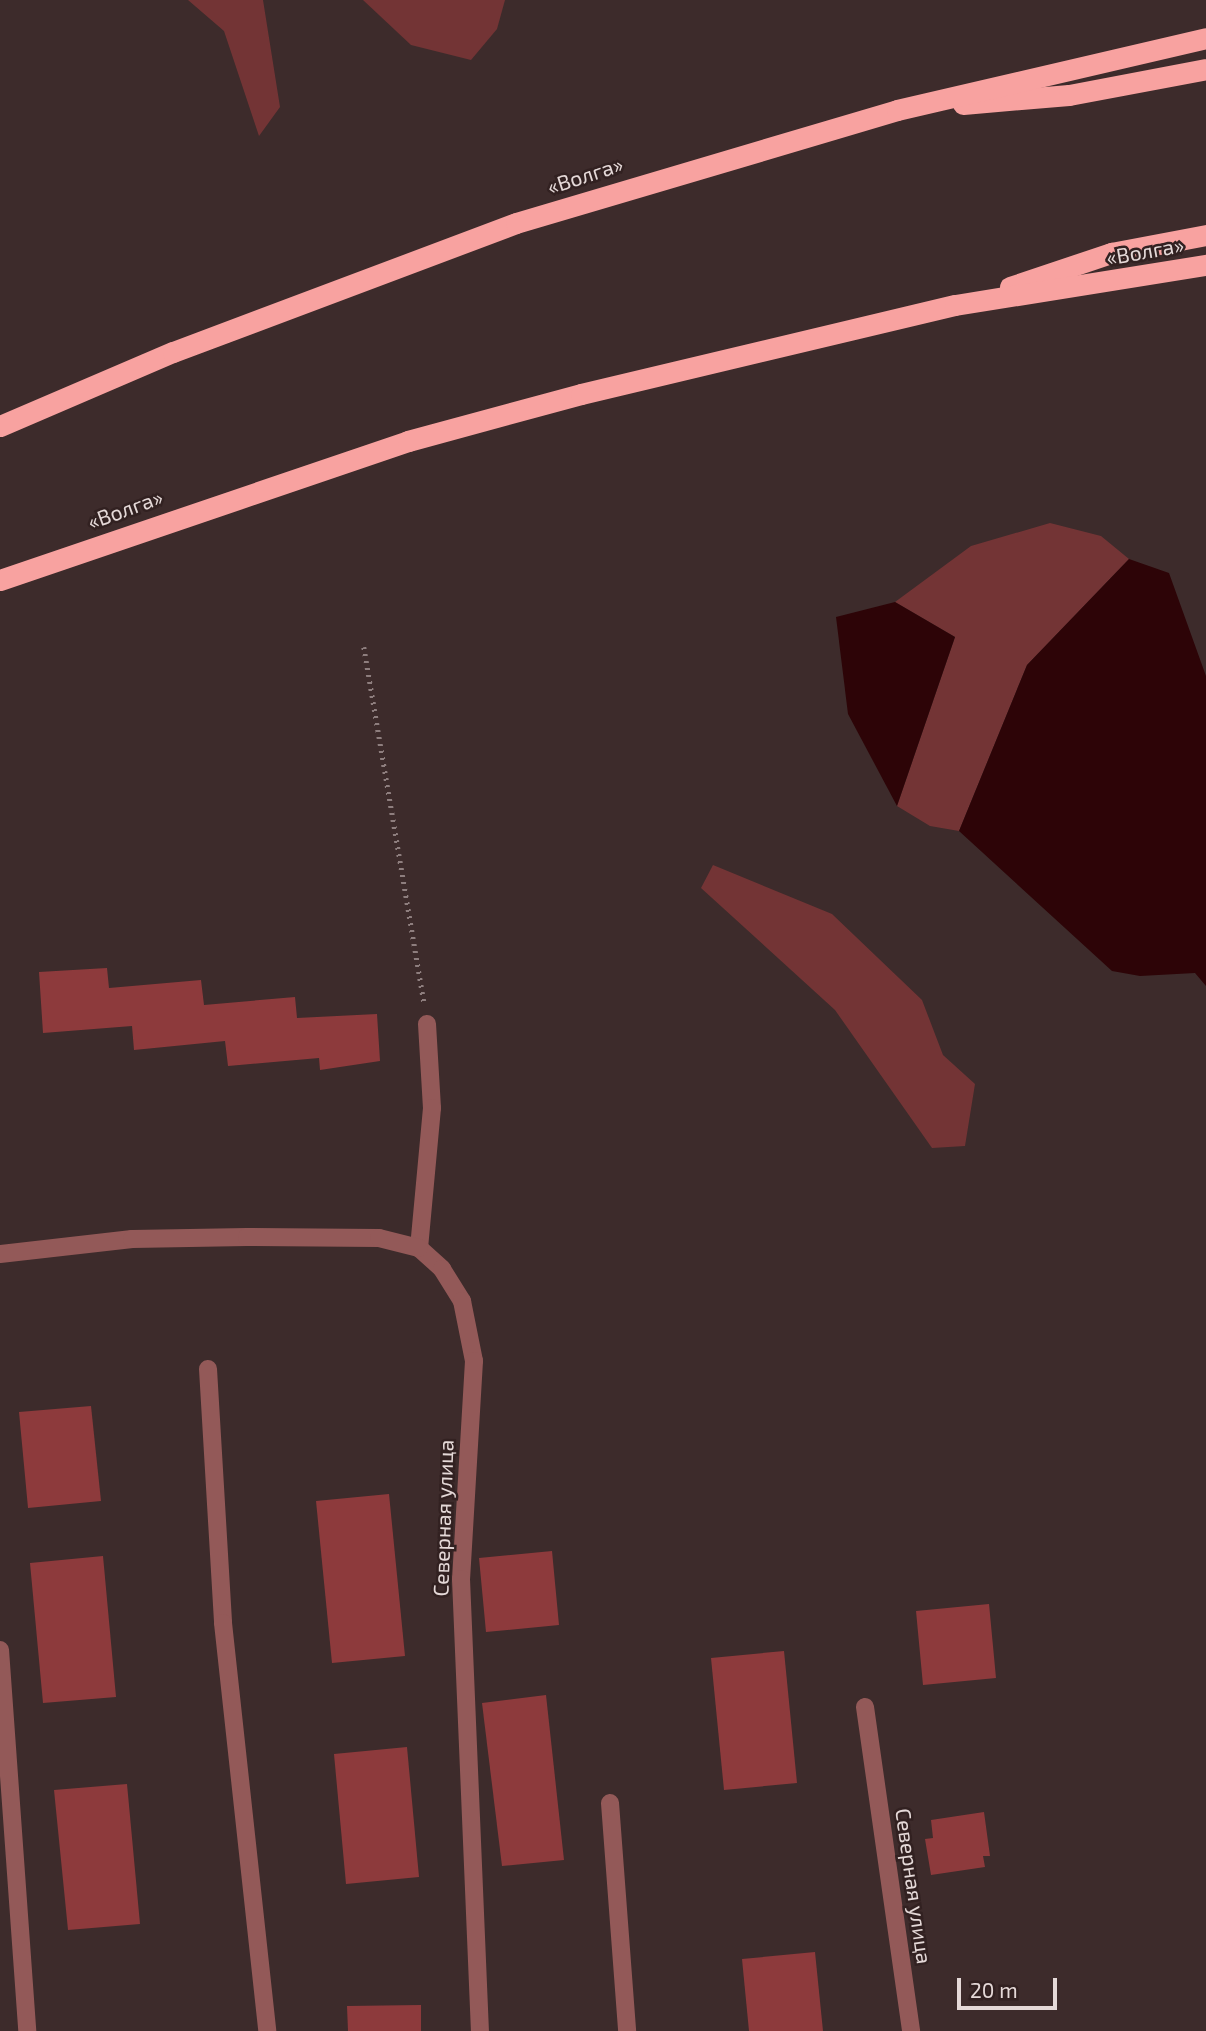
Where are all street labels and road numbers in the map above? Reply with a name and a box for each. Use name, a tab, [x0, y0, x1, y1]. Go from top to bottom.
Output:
street label: «Волга»	[544, 151, 626, 199]
street label: «Волга»	[1104, 232, 1186, 270]
street label: «Волга»	[84, 484, 166, 534]
street label: Северная улица	[428, 1439, 458, 1597]
street label: Северная улица	[891, 1807, 937, 1965]

